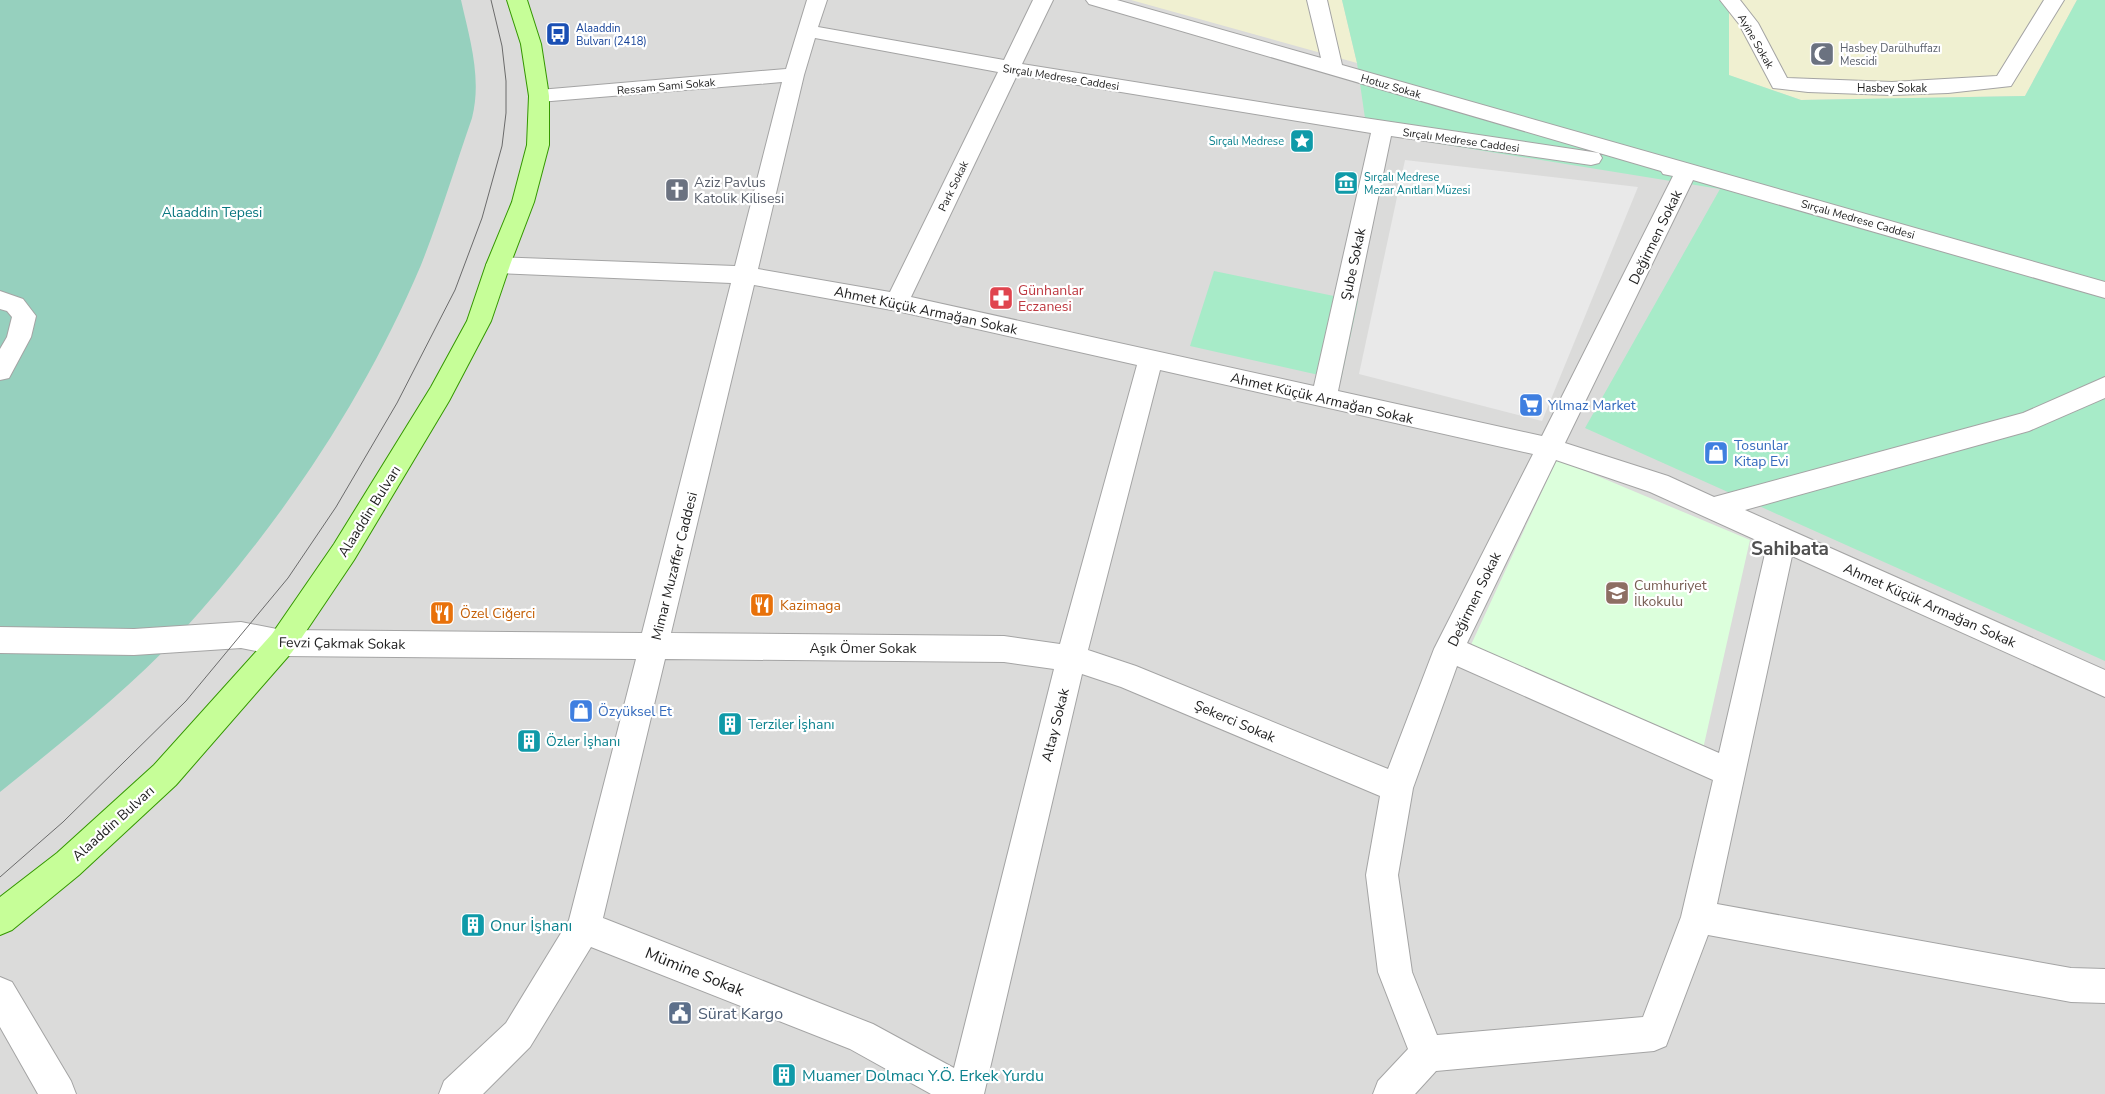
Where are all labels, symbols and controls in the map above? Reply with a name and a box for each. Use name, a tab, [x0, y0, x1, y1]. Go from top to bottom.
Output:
street label: Ayine Sokak	[1734, 11, 1777, 72]
bus stop icon: Alaaddin Bulvarı (2418)	[545, 21, 571, 47]
place label: Alaaddin Bulvarı (2418)	[576, 21, 647, 49]
mosque icon: Hasbey Darülhuffazı Mescidi	[1809, 41, 1835, 67]
place label: Hasbey Darülhuffazı Mescidi	[1840, 41, 1941, 69]
street label: Sırçalı Medrese Caddesi	[1002, 61, 1120, 94]
street label: Hotuz Sokak	[1359, 71, 1423, 102]
street label: Ressam Sami Sokak	[616, 75, 716, 98]
street label: Hasbey Sokak	[1857, 81, 1927, 96]
street label: Sırçalı Medrese Caddesi	[1402, 125, 1520, 156]
place icon: Sırçalı Medrese	[1289, 128, 1315, 154]
place label: Sırçalı Medrese	[1209, 134, 1284, 149]
street label: Park Sokak	[935, 158, 972, 214]
museum icon: Sırçalı Medrese Mezar Anıtları Müzesi	[1333, 170, 1359, 196]
place label: Sırçalı Medrese Mezar Anıtları Müzesi	[1364, 170, 1470, 198]
place label: Aziz Pavlus Katolik Kilisesi	[694, 173, 784, 208]
church icon: Aziz Pavlus Katolik Kilisesi	[664, 177, 690, 203]
street label: Değirmen Sokak	[1624, 186, 1687, 288]
street label: Sırçalı Medrese Caddesi	[1799, 196, 1916, 243]
park label: Alaaddin Tepesi	[162, 203, 262, 222]
street label: Şube Sokak	[1337, 225, 1371, 302]
place label: Günhanlar Eczanesi	[1018, 281, 1084, 316]
street label: Ahmet Küçük Armağan Sokak	[832, 282, 1020, 339]
pharmacy icon: Günhanlar Eczanesi	[988, 285, 1014, 311]
street label: Ahmet Küçük Armağan Sokak	[1229, 368, 1416, 429]
supermarket icon: Yılmaz Market	[1518, 392, 1544, 418]
place label: Yılmaz Market	[1547, 396, 1636, 415]
place label: Tosunlar Kitap Evi	[1734, 436, 1789, 471]
shop icon: Tosunlar Kitap Evi	[1703, 440, 1729, 466]
street label: Alaaddin Bulvarı	[334, 462, 405, 561]
street label: Mimar Muzaffer Caddesi	[647, 490, 702, 642]
district label: Sahibata	[1751, 536, 1829, 562]
street label: Değirmen Sokak	[1443, 548, 1506, 650]
street label: Ahmet Küçük Armağan Sokak	[1841, 559, 2020, 653]
place label: Cumhuriyet İlkokulu	[1634, 576, 1707, 611]
school or university icon: Cumhuriyet İlkokulu	[1604, 580, 1630, 606]
restaurant icon: Kazimaga	[749, 592, 775, 618]
place label: Kazimaga	[780, 596, 841, 615]
restaurant icon: Özel Ciğerci	[429, 600, 455, 626]
place label: Özel Ciğerci	[460, 604, 535, 623]
street label: Fevzi Çakmak Sokak	[279, 633, 406, 654]
street label: Aşık Ömer Sokak	[809, 639, 918, 658]
street label: Altay Sokak	[1037, 685, 1074, 764]
street label: Şekerci Sokak	[1191, 696, 1279, 747]
shop icon: Özyüksel Et	[568, 698, 594, 724]
place label: Özyüksel Et	[598, 702, 672, 721]
building icon: Terziler İşhanı	[717, 711, 743, 737]
place label: Terziler İşhanı	[748, 715, 835, 734]
building icon: Özler İşhanı	[516, 728, 542, 754]
place label: Özler İşhanı	[546, 732, 620, 751]
street label: Alaaddin Bulvarı	[68, 781, 158, 865]
building icon: Onur İşhanı	[460, 912, 486, 938]
place label: Onur İşhanı	[490, 915, 572, 937]
street label: Mümine Sokak	[642, 942, 748, 1002]
public building icon: Sürat Kargo	[667, 1000, 693, 1026]
place label: Sürat Kargo	[698, 1003, 783, 1025]
building icon: Muamer Dolmacı Y.Ö. Erkek Yurdu	[771, 1062, 797, 1088]
place label: Muamer Dolmacı Y.Ö. Erkek Yurdu	[802, 1065, 1044, 1087]

